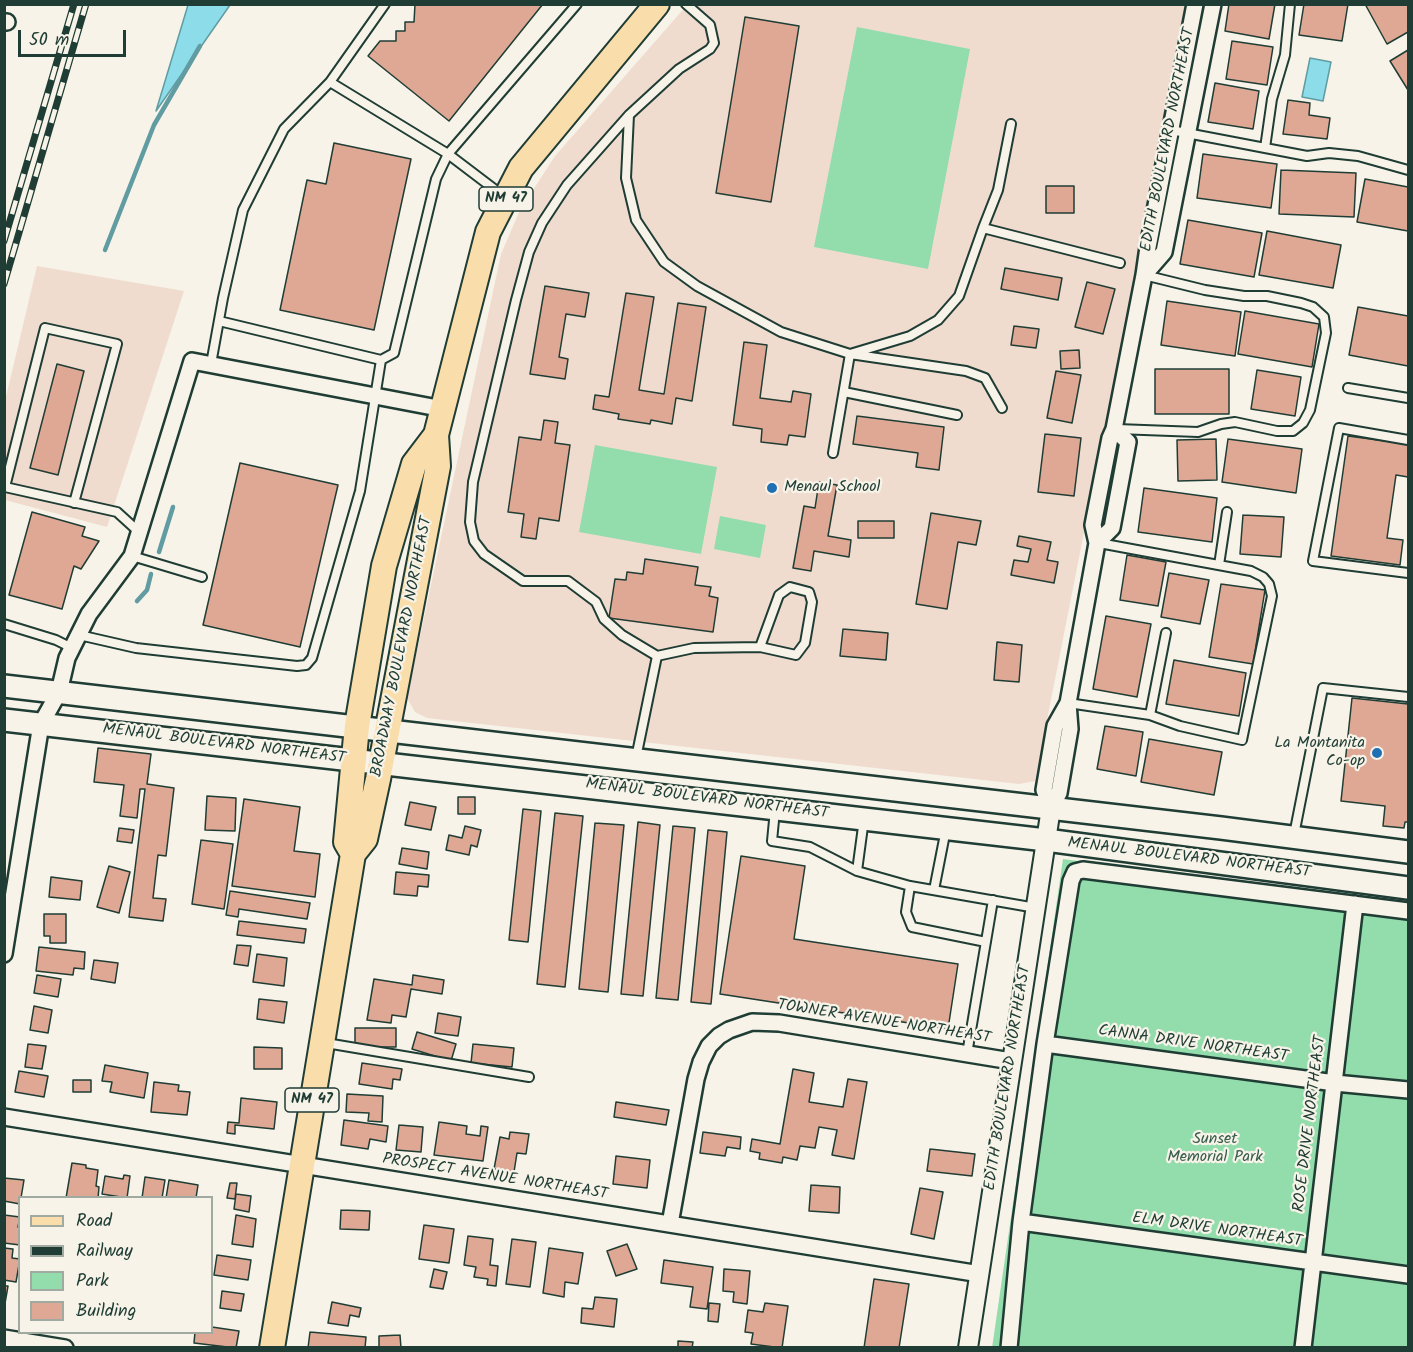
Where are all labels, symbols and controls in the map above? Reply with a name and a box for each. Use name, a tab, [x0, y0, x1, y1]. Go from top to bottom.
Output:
scale bar	[21, 18, 129, 56]
text: 50 m	[29, 26, 69, 55]
street label: EDITH BOULEVARD NORTHEAST	[1138, 26, 1200, 254]
road number: NM 47	[479, 187, 533, 211]
place label: Menaul School	[784, 478, 880, 498]
marker: Menaul School	[765, 481, 779, 495]
street label: BROADWAY BOULEVARD NORTHEAST	[368, 515, 438, 779]
street label: MENAUL BOULEVARD NORTHEAST	[101, 721, 347, 769]
place label: La Montanita Co-op	[1274, 734, 1365, 772]
marker: La Montanita Co-op	[1370, 746, 1384, 760]
street label: MENAUL BOULEVARD NORTHEAST	[584, 776, 830, 824]
street label: MENAUL BOULEVARD NORTHEAST	[1066, 835, 1312, 883]
street label: EDITH BOULEVARD NORTHEAST	[982, 964, 1036, 1192]
street label: TOWNER AVENUE NORTHEAST	[776, 997, 992, 1049]
street label: CANNA DRIVE NORTHEAST	[1097, 1022, 1289, 1068]
street label: ROSE DRIVE NORTHEAST	[1291, 1035, 1331, 1213]
road number: NM 47	[285, 1088, 339, 1112]
park label: Sunset Memorial Park	[1167, 1130, 1263, 1168]
street label: PROSPECT AVENUE NORTHEAST	[381, 1151, 609, 1205]
legend	[18, 1196, 213, 1334]
text: Road	[76, 1207, 112, 1236]
street label: ELM DRIVE NORTHEAST	[1131, 1210, 1303, 1252]
text: Railway	[76, 1237, 133, 1266]
text: Park	[76, 1267, 109, 1296]
text: Building	[76, 1297, 136, 1326]

